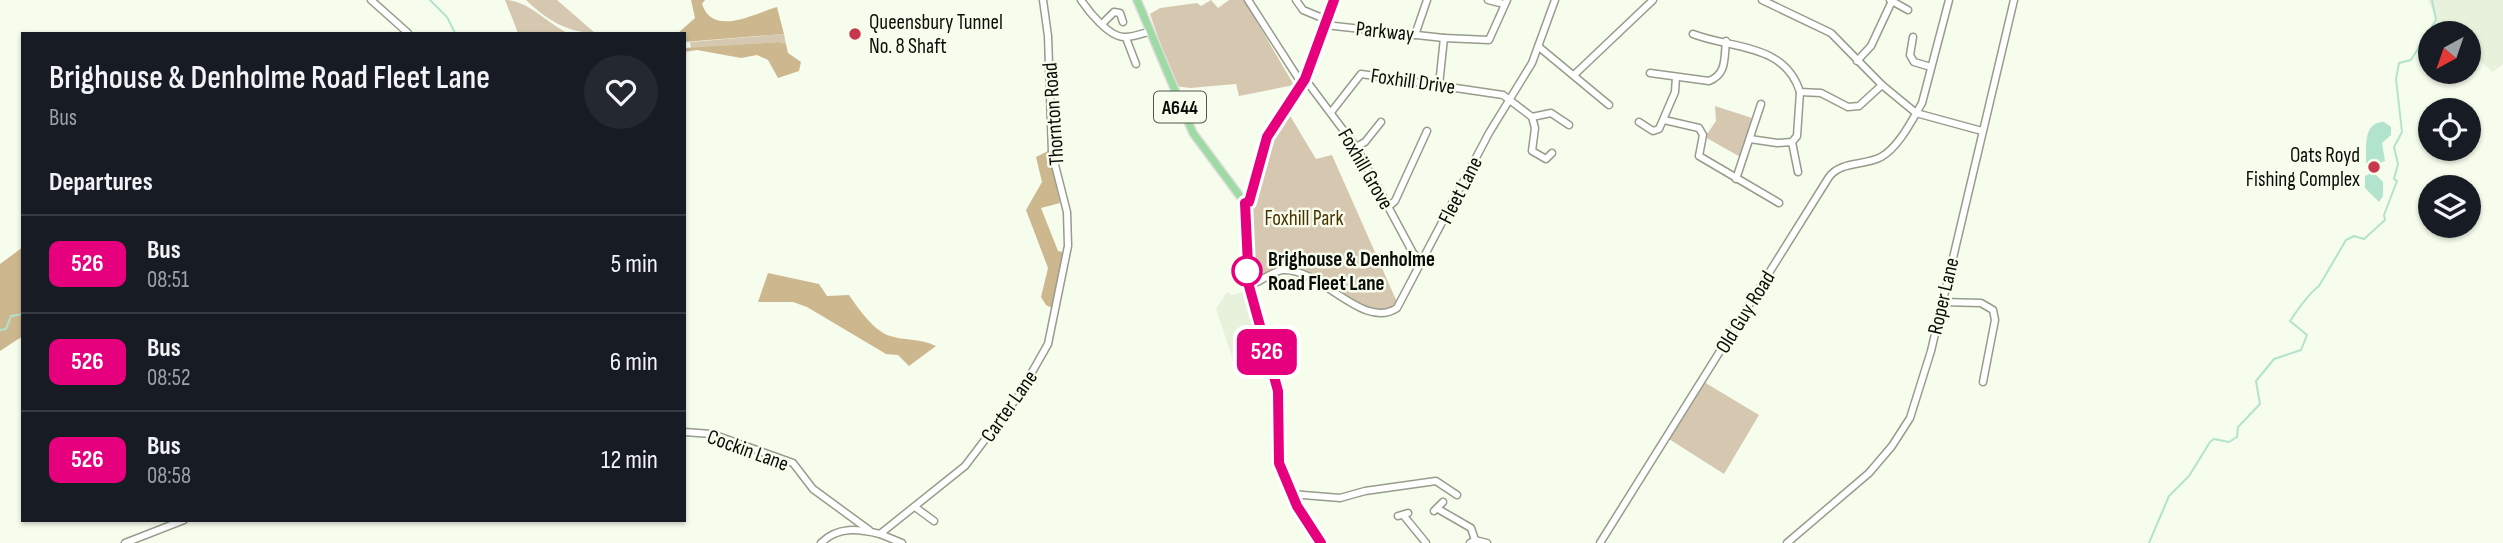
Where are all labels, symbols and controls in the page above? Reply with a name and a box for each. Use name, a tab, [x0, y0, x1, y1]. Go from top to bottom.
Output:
place label: Queensbury Tunnel No. 8 Shaft	[869, 10, 1003, 59]
street label: Parkway	[1355, 16, 1415, 47]
north arrow	[2418, 21, 2482, 84]
map controls	[2418, 21, 2481, 238]
marker: Queensbury Tunnel No. 8 Shaft	[847, 26, 863, 42]
button: heart	[584, 55, 658, 129]
text: Brighouse & Denholme Road Fleet Lane	[49, 58, 490, 98]
street label: Thornton Road	[1037, 61, 1070, 166]
street label: Foxhill Drive	[1369, 63, 1457, 100]
road number: A644	[1154, 92, 1206, 122]
button: locate	[2418, 98, 2481, 161]
text: Bus	[49, 104, 77, 132]
street label: Foxhill Grove	[1332, 124, 1399, 214]
place label: Oats Royd Fishing Complex	[2246, 143, 2360, 192]
street label: Fleet Lane	[1433, 153, 1488, 228]
marker: Oats Royd Fishing Complex	[2366, 159, 2382, 175]
text: Departures	[49, 167, 153, 198]
button: layers	[2418, 175, 2481, 238]
park label: Foxhill Park	[1265, 206, 1343, 231]
text: Bus	[147, 235, 181, 266]
place label: Brighouse & Denholme Road Fleet Lane	[1268, 247, 1435, 296]
text: 526	[71, 249, 104, 278]
text: 5 min	[611, 249, 658, 280]
street label: Roper Lane	[1923, 255, 1964, 337]
marker: Brighouse & Denholme Road Fleet Lane	[1232, 256, 1262, 286]
text: 08:51	[147, 266, 189, 294]
street label: Old Guy Road	[1710, 267, 1780, 358]
line badge: 526	[1227, 329, 1307, 375]
text: Bus	[147, 333, 181, 364]
text: 526	[1251, 337, 1283, 366]
text: 526	[71, 347, 104, 376]
text: 6 min	[610, 347, 658, 378]
text: 08:52	[147, 364, 190, 392]
street label: Carter Lane	[976, 366, 1043, 447]
street label: Cockin Lane	[704, 424, 792, 477]
text: Bus	[147, 431, 181, 462]
text: 526	[71, 445, 104, 474]
text: 12 min	[601, 445, 658, 476]
text: 08:58	[147, 462, 191, 490]

